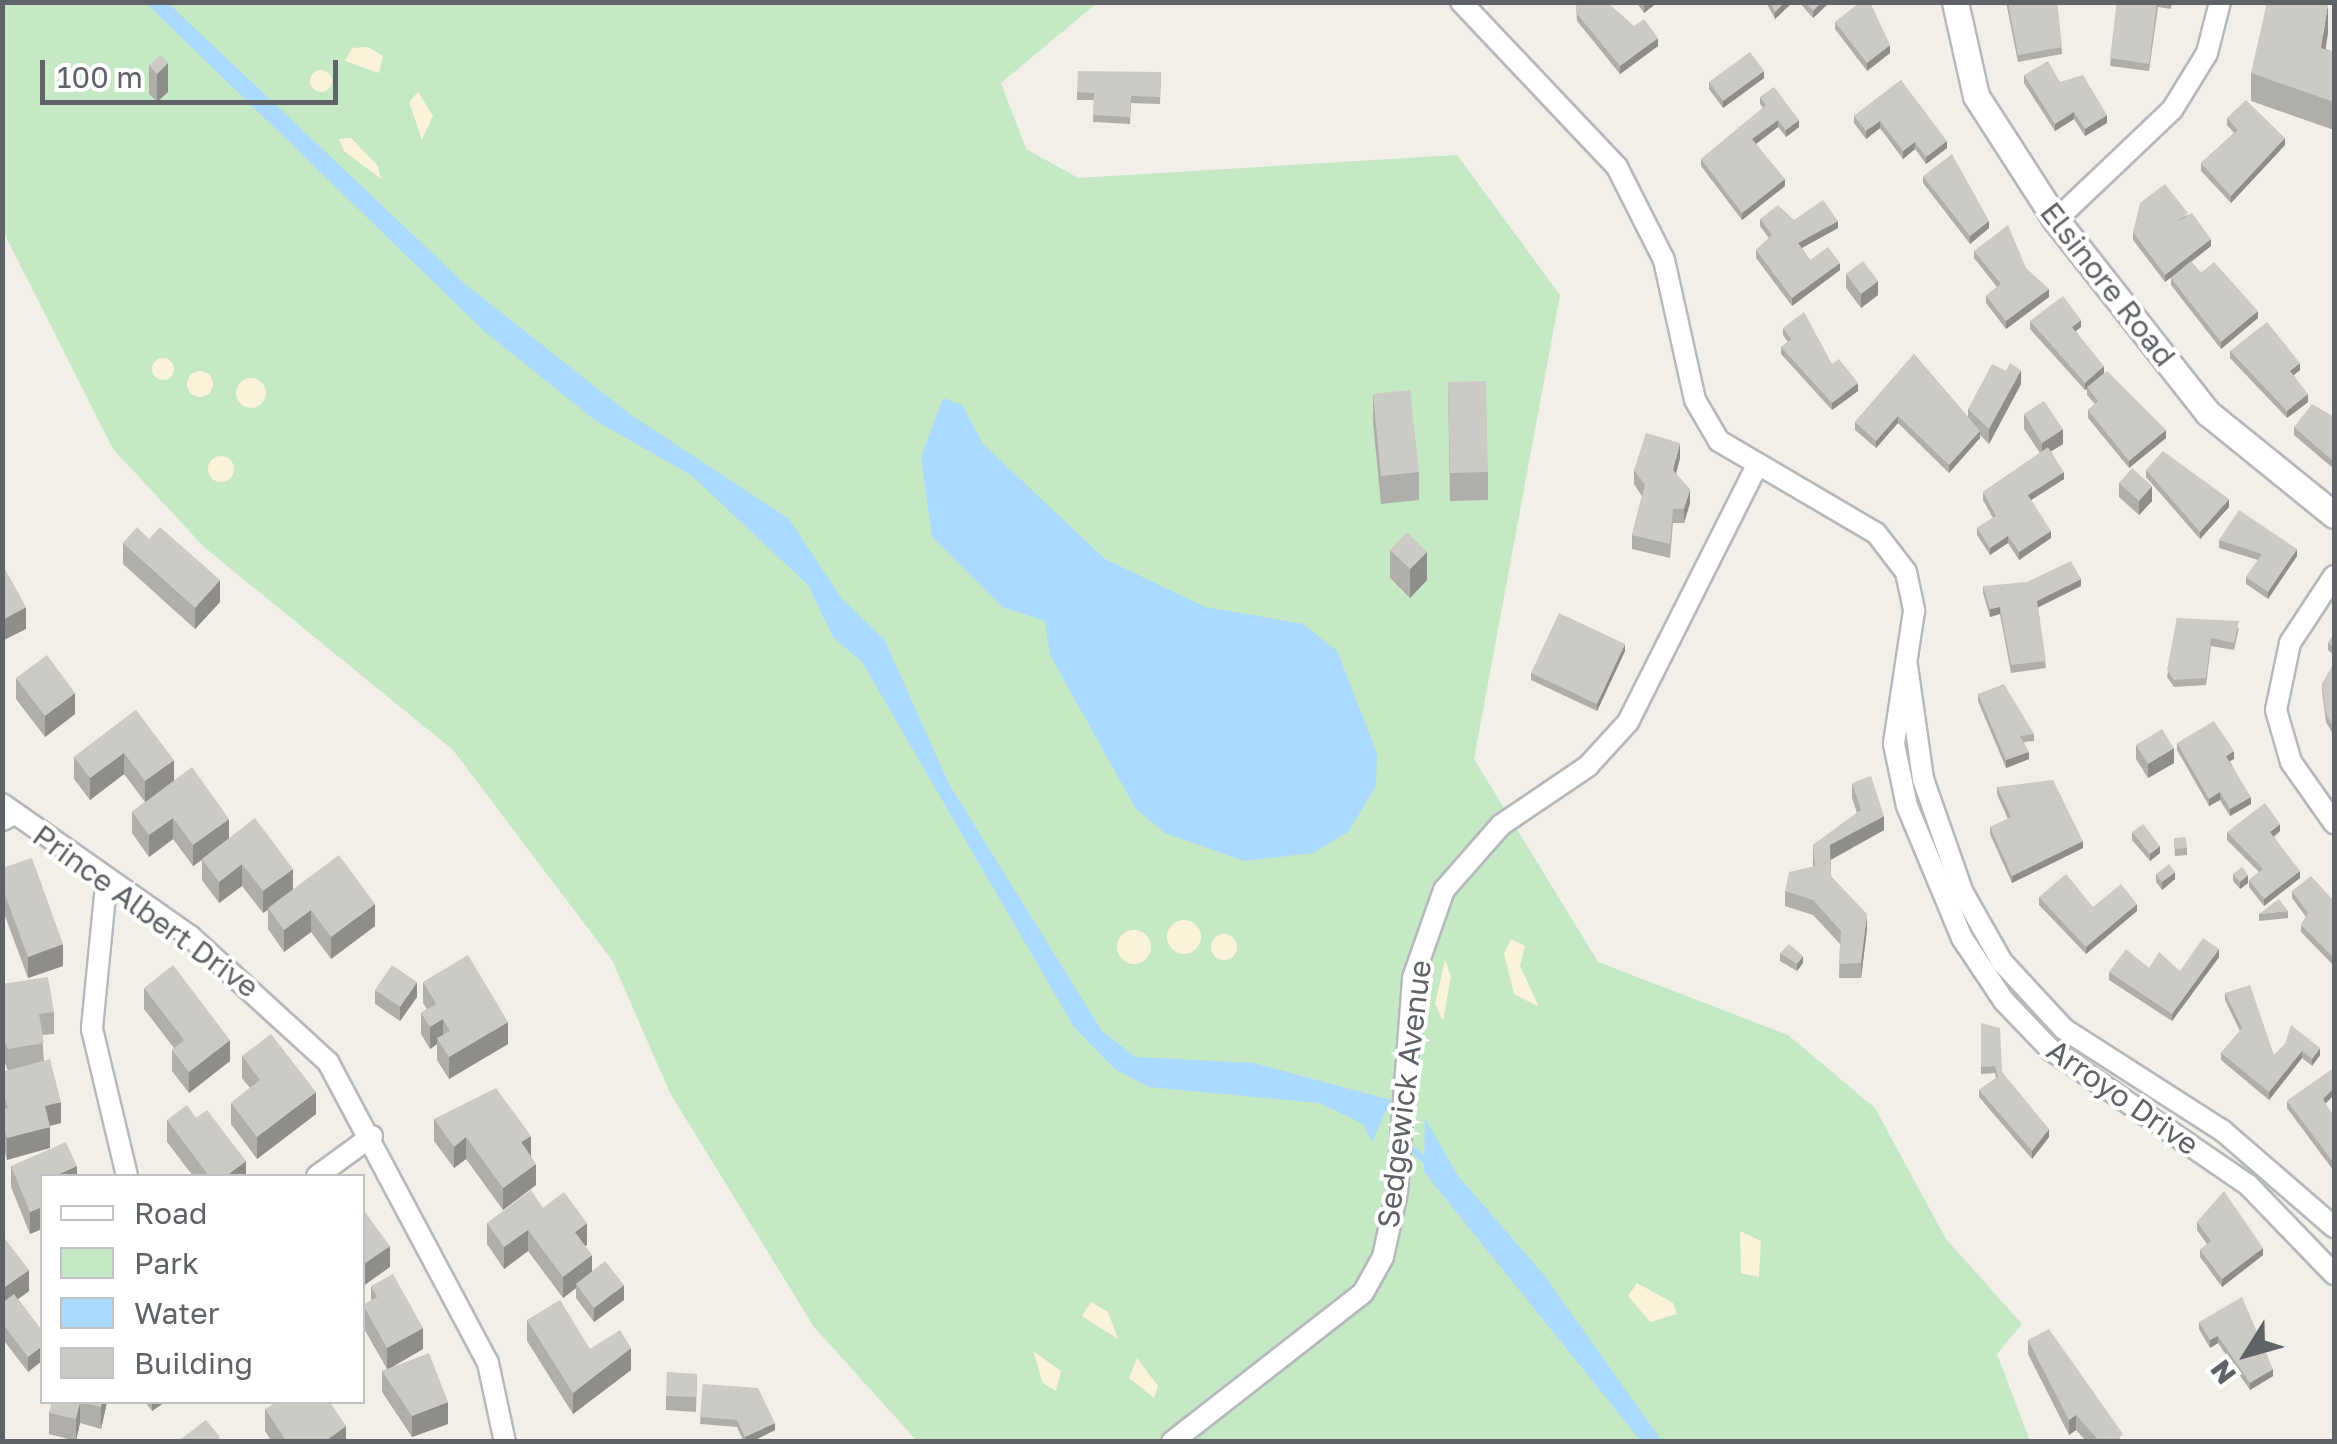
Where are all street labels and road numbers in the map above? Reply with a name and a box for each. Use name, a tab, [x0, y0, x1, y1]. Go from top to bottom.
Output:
street label: Elsinore Road	[2033, 195, 2183, 373]
street label: Prince Albert Drive	[26, 817, 266, 1005]
street label: Sedgewick Avenue	[1370, 958, 1438, 1230]
street label: Arroyo Drive	[2040, 1032, 2206, 1162]

